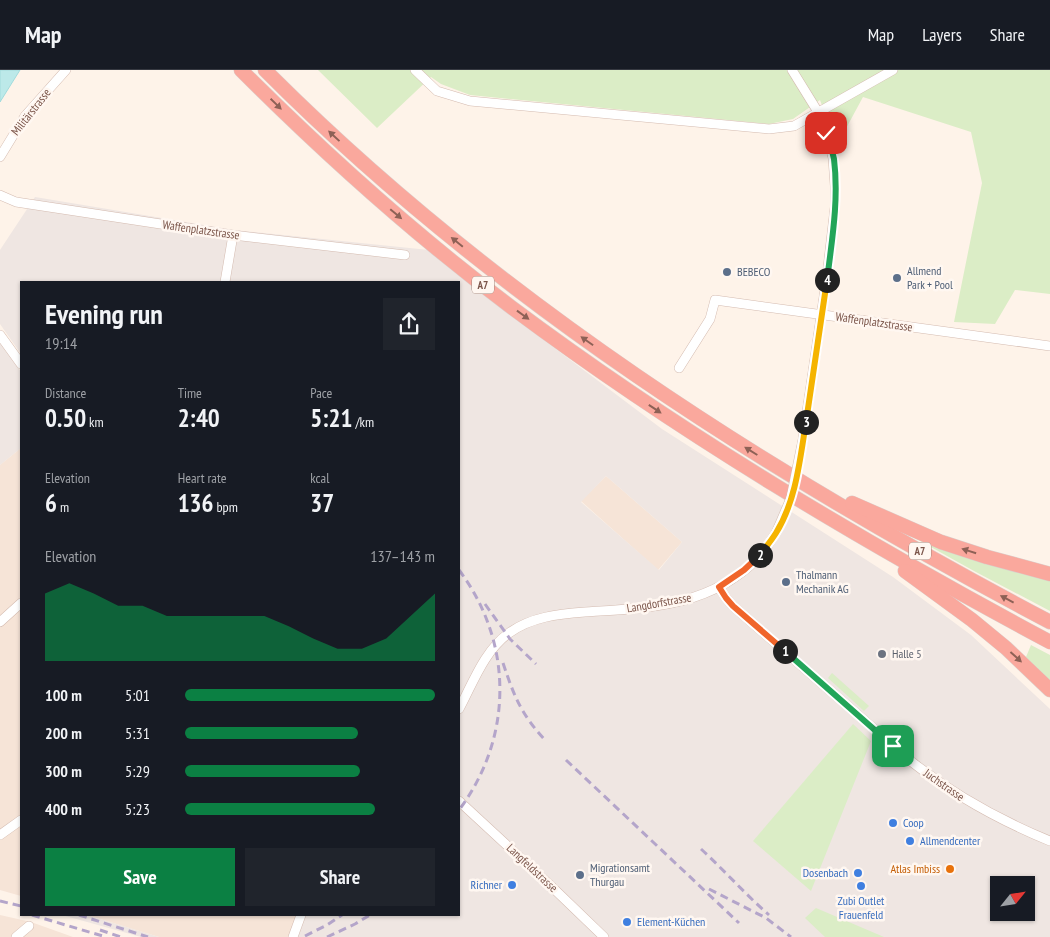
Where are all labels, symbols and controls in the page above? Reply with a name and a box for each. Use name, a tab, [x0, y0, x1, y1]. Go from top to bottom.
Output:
text: Map	[25, 19, 62, 50]
text: Map	[868, 23, 894, 46]
text: Layers	[922, 23, 962, 46]
text: Share	[990, 23, 1025, 46]
street label: Militärstrasse	[8, 85, 54, 138]
one-way arrow	[269, 98, 281, 110]
pin	[805, 112, 847, 154]
icon: check	[812, 119, 840, 147]
one-way arrow	[329, 130, 341, 142]
one-way arrow	[389, 208, 402, 219]
street label: Waffenplatzstrasse	[162, 217, 241, 242]
one-way arrow	[451, 237, 464, 248]
place label: Allmend Park + Pool	[907, 263, 953, 292]
place label: BEBECO	[737, 264, 771, 279]
marker: BEBECO	[721, 266, 733, 278]
pin: 4	[814, 268, 840, 292]
text: 4	[824, 271, 831, 289]
marker: Allmend Park + Pool	[891, 272, 903, 284]
road number: A7	[472, 276, 494, 294]
text: Evening run	[45, 295, 163, 332]
button: share	[383, 298, 435, 350]
street label: Waffenplatzstrasse	[835, 309, 914, 334]
one-way arrow	[516, 310, 530, 320]
text: 19:14	[45, 333, 77, 353]
one-way arrow	[580, 336, 593, 346]
text: Distance	[45, 384, 86, 402]
text: Time	[178, 384, 202, 402]
text: Pace	[310, 384, 332, 402]
text: 0.50	[45, 402, 86, 434]
text: 2:40	[178, 402, 220, 434]
text: 5:21	[310, 402, 352, 434]
one-way arrow	[648, 404, 662, 414]
pin: 3	[794, 410, 818, 434]
text: km	[86, 413, 104, 431]
text: /km	[352, 413, 374, 431]
text: 3	[803, 413, 810, 431]
one-way arrow	[744, 446, 757, 455]
text: Elevation	[45, 469, 90, 487]
text: Heart rate	[178, 469, 227, 487]
text: kcal	[310, 469, 329, 487]
text: 6	[45, 487, 57, 519]
text: 136	[178, 487, 214, 519]
text: 37	[310, 487, 334, 519]
text: m	[57, 498, 69, 516]
text: bpm	[214, 498, 238, 516]
pin: 2	[748, 542, 772, 568]
road number: A7	[909, 542, 931, 560]
text: Elevation	[45, 546, 96, 566]
text: 137–143 m	[370, 546, 435, 566]
text: 2	[757, 546, 764, 564]
one-way arrow	[962, 547, 977, 555]
place label: Thalmann Mechanik AG	[796, 567, 849, 596]
marker: Thalmann Mechanik AG	[780, 576, 792, 588]
street label: Langdorfstrasse	[625, 589, 692, 616]
one-way arrow	[1000, 595, 1014, 603]
pin: 1	[772, 638, 798, 664]
text: 1	[782, 642, 789, 660]
place label: Halle 5	[892, 646, 922, 661]
marker: Halle 5	[876, 648, 888, 660]
one-way arrow	[1009, 652, 1022, 663]
text: 100 m	[45, 685, 82, 705]
text: 5:01	[125, 685, 150, 705]
text: 200 m	[45, 723, 82, 743]
text: 5:31	[125, 723, 150, 743]
pin	[872, 725, 914, 767]
icon: arrive	[879, 732, 907, 760]
text: 300 m	[45, 761, 82, 781]
text: 5:29	[125, 761, 150, 781]
street label: Juchstrasse	[920, 765, 968, 804]
text: 400 m	[45, 799, 82, 819]
text: 5:23	[125, 799, 150, 819]
place label: Coop	[903, 815, 924, 830]
marker: Coop	[887, 817, 899, 829]
place label: Allmendcenter	[920, 833, 981, 848]
marker: Allmendcenter	[904, 835, 916, 847]
street label: Langfeldstrasse	[504, 840, 561, 895]
button: Save	[45, 848, 235, 906]
button: Share	[245, 848, 435, 906]
place label: Migrationsamt Thurgau	[590, 860, 651, 889]
place label: Atlas Imbiss	[890, 861, 940, 876]
marker: Atlas Imbiss	[944, 863, 956, 875]
place label: Dosenbach	[803, 865, 848, 880]
marker: Dosenbach	[852, 867, 864, 879]
marker: Migrationsamt Thurgau	[574, 869, 586, 881]
north arrow	[990, 876, 1035, 921]
map controls	[990, 876, 1035, 921]
place label: Richner	[471, 877, 503, 892]
marker: Richner	[506, 879, 518, 891]
marker: Zubi Outlet Frauenfeld	[855, 880, 867, 892]
place label: Zubi Outlet Frauenfeld	[838, 893, 885, 922]
place label: Element-Küchen	[637, 914, 705, 929]
marker: Element-Küchen	[621, 916, 633, 928]

